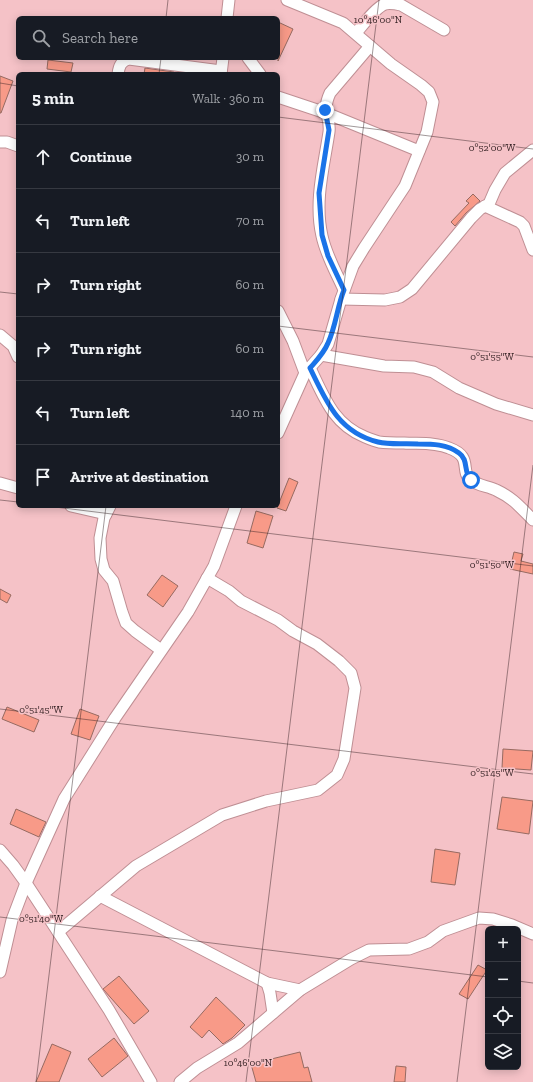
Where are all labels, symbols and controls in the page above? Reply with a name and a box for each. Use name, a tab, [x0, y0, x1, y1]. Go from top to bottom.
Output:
text: 10°46'00"N	[354, 14, 403, 26]
search box	[16, 16, 280, 60]
icon: search	[30, 27, 52, 49]
text: Search here	[62, 29, 138, 47]
text: 5 min	[32, 88, 74, 108]
text: Walk · 360 m	[192, 91, 264, 106]
route end	[316, 101, 334, 119]
text: 0°52'00"W	[469, 142, 516, 154]
icon: ahead	[32, 146, 54, 168]
text: Continue	[70, 148, 132, 166]
text: 30 m	[236, 149, 264, 164]
icon: left	[32, 210, 54, 232]
text: Turn left	[70, 212, 130, 230]
text: 70 m	[236, 213, 264, 228]
icon: right	[32, 274, 54, 296]
text: Turn right	[70, 276, 141, 294]
text: 60 m	[235, 277, 264, 292]
icon: right	[32, 338, 54, 360]
text: Turn right	[70, 340, 141, 358]
text: 60 m	[235, 341, 264, 356]
text: 0°51'55"W	[470, 351, 514, 363]
icon: left	[32, 402, 54, 424]
text: Turn left	[70, 404, 130, 422]
text: 140 m	[230, 405, 264, 420]
icon: arrive	[32, 466, 54, 488]
text: Arrive at destination	[70, 468, 209, 486]
route start	[462, 471, 480, 489]
text: 0°51'50"W	[470, 559, 515, 571]
text: 0°51'45"W	[19, 704, 63, 716]
text: 0°51'45"W	[470, 767, 514, 779]
text: 0°51'40"W	[19, 913, 64, 925]
map controls	[485, 926, 521, 1070]
button: +	[485, 926, 521, 962]
button: −	[485, 962, 521, 998]
button: locate	[485, 998, 521, 1034]
button: layers	[485, 1034, 521, 1070]
text: 10°46'00"N	[224, 1057, 273, 1069]

